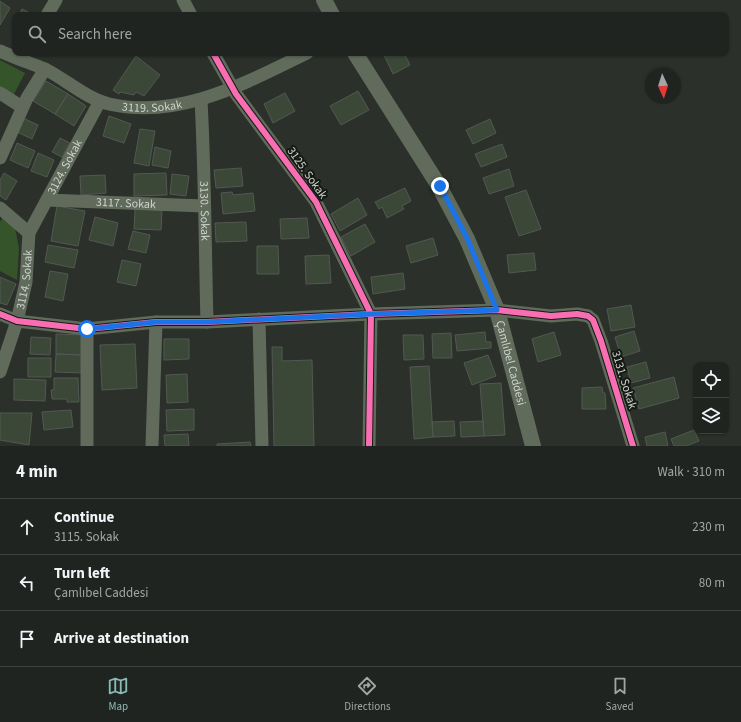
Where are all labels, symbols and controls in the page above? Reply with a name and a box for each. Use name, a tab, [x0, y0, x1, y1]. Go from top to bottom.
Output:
search box	[12, 12, 729, 56]
icon: search	[26, 23, 48, 45]
text: Search here	[58, 24, 132, 45]
north arrow	[645, 68, 681, 104]
street label: 3119. Sokak	[121, 95, 183, 116]
street label: 3124. Sokak	[43, 136, 86, 197]
street label: 3125. Sokak	[283, 144, 331, 202]
route end	[431, 177, 449, 195]
street label: 3130. Sokak	[196, 181, 214, 241]
street label: 3117. Sokak	[96, 193, 156, 213]
street label: 3114. Sokak	[11, 249, 36, 311]
street label: Çamlıbel Caddesi	[492, 319, 530, 407]
route start	[78, 320, 96, 338]
street label: 3131. Sokak	[607, 349, 641, 411]
map controls	[693, 362, 729, 434]
button: locate	[693, 362, 729, 398]
button: layers	[693, 398, 729, 434]
text: 4 min	[16, 460, 57, 484]
text: Walk · 310 m	[657, 463, 725, 481]
text: Continue	[54, 507, 114, 528]
icon: ahead	[16, 516, 38, 538]
text: 230 m	[692, 518, 725, 536]
text: 3115. Sokak	[54, 528, 119, 546]
text: Turn left	[54, 563, 110, 584]
icon: left	[16, 572, 38, 594]
text: 80 m	[699, 574, 725, 592]
text: Çamlıbel Caddesi	[54, 584, 148, 602]
icon: arrive	[16, 628, 38, 650]
text: Arrive at destination	[54, 628, 189, 649]
tab: Map	[107, 675, 129, 714]
tab: Directions	[344, 675, 391, 714]
tab: Saved	[606, 675, 634, 714]

